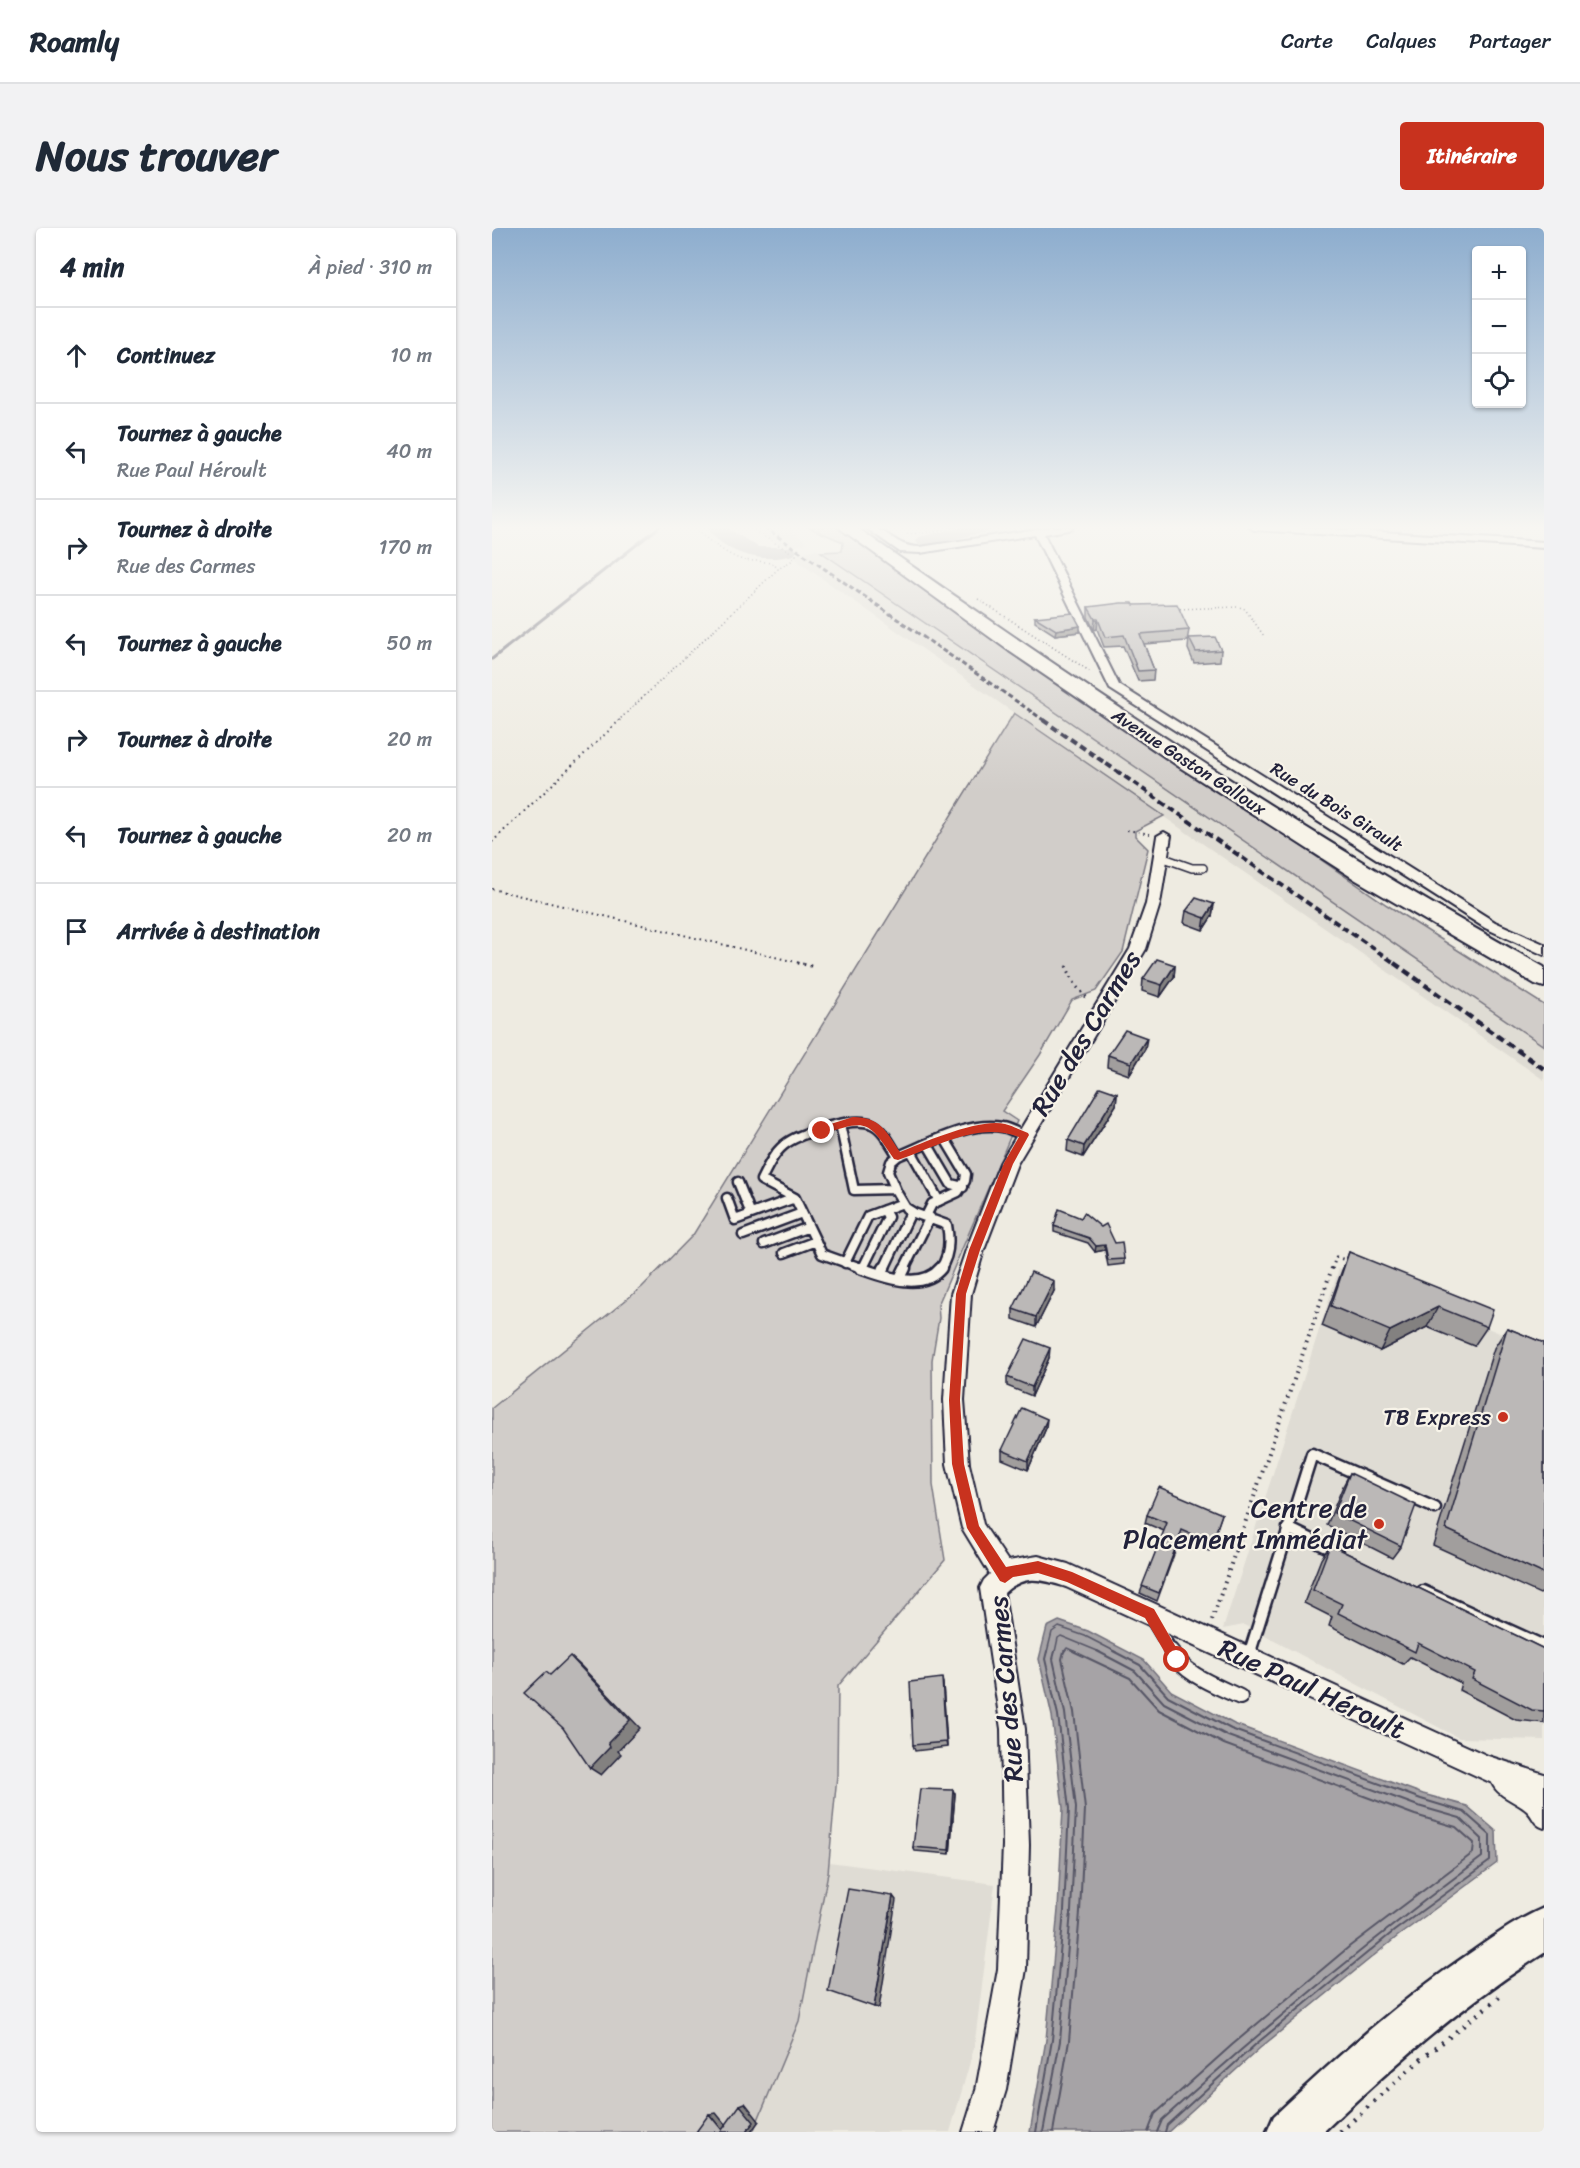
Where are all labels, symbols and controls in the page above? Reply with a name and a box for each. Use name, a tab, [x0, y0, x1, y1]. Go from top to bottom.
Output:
text: Roamly	[30, 17, 119, 66]
text: Carte	[1281, 22, 1333, 60]
text: Calques	[1366, 22, 1436, 60]
text: Partager	[1469, 22, 1550, 60]
text: Nous trouver	[36, 119, 276, 193]
button: Itinéraire	[1400, 122, 1544, 190]
text: 4 min	[60, 244, 124, 290]
map controls	[1472, 246, 1526, 408]
button: +	[1472, 246, 1526, 300]
text: À pied · 310 m	[308, 250, 432, 285]
button: −	[1472, 300, 1526, 354]
text: Continuez	[117, 336, 215, 375]
text: 10 m	[390, 338, 432, 373]
icon: ahead	[60, 339, 93, 372]
button: locate	[1472, 354, 1526, 408]
text: Tournez à gauche	[117, 414, 282, 453]
text: 40 m	[386, 434, 432, 469]
icon: left	[60, 435, 93, 468]
text: Rue Paul Héroult	[117, 453, 267, 488]
text: Tournez à droite	[117, 510, 272, 549]
text: 170 m	[379, 530, 432, 565]
icon: right	[60, 531, 93, 564]
text: Rue des Carmes	[117, 549, 255, 584]
text: Tournez à gauche	[117, 624, 282, 663]
text: 50 m	[387, 626, 432, 661]
icon: left	[60, 627, 93, 660]
street label: Avenue Gaston Galloux	[1104, 699, 1274, 825]
text: Tournez à droite	[117, 720, 272, 759]
text: 20 m	[387, 722, 432, 757]
icon: right	[60, 723, 93, 756]
street label: Rue du Bois Girault	[1264, 753, 1410, 861]
text: Tournez à gauche	[117, 816, 282, 855]
text: 20 m	[387, 818, 432, 853]
icon: left	[60, 819, 93, 852]
text: Arrivée à destination	[117, 912, 320, 951]
icon: arrive	[60, 915, 93, 948]
street label: Rue des Carmes	[1017, 940, 1155, 1125]
route end	[808, 1117, 834, 1143]
place label: TB Express	[1383, 1398, 1492, 1437]
marker: TB Express	[1496, 1410, 1510, 1424]
place label: Centre de Placement Immédiat	[1123, 1484, 1368, 1563]
marker: Centre de Placement Immédiat	[1372, 1517, 1386, 1531]
street label: Rue des Carmes	[974, 1593, 1038, 1784]
street label: Rue Paul Héroult	[1210, 1625, 1414, 1754]
route start	[1163, 1646, 1189, 1672]

